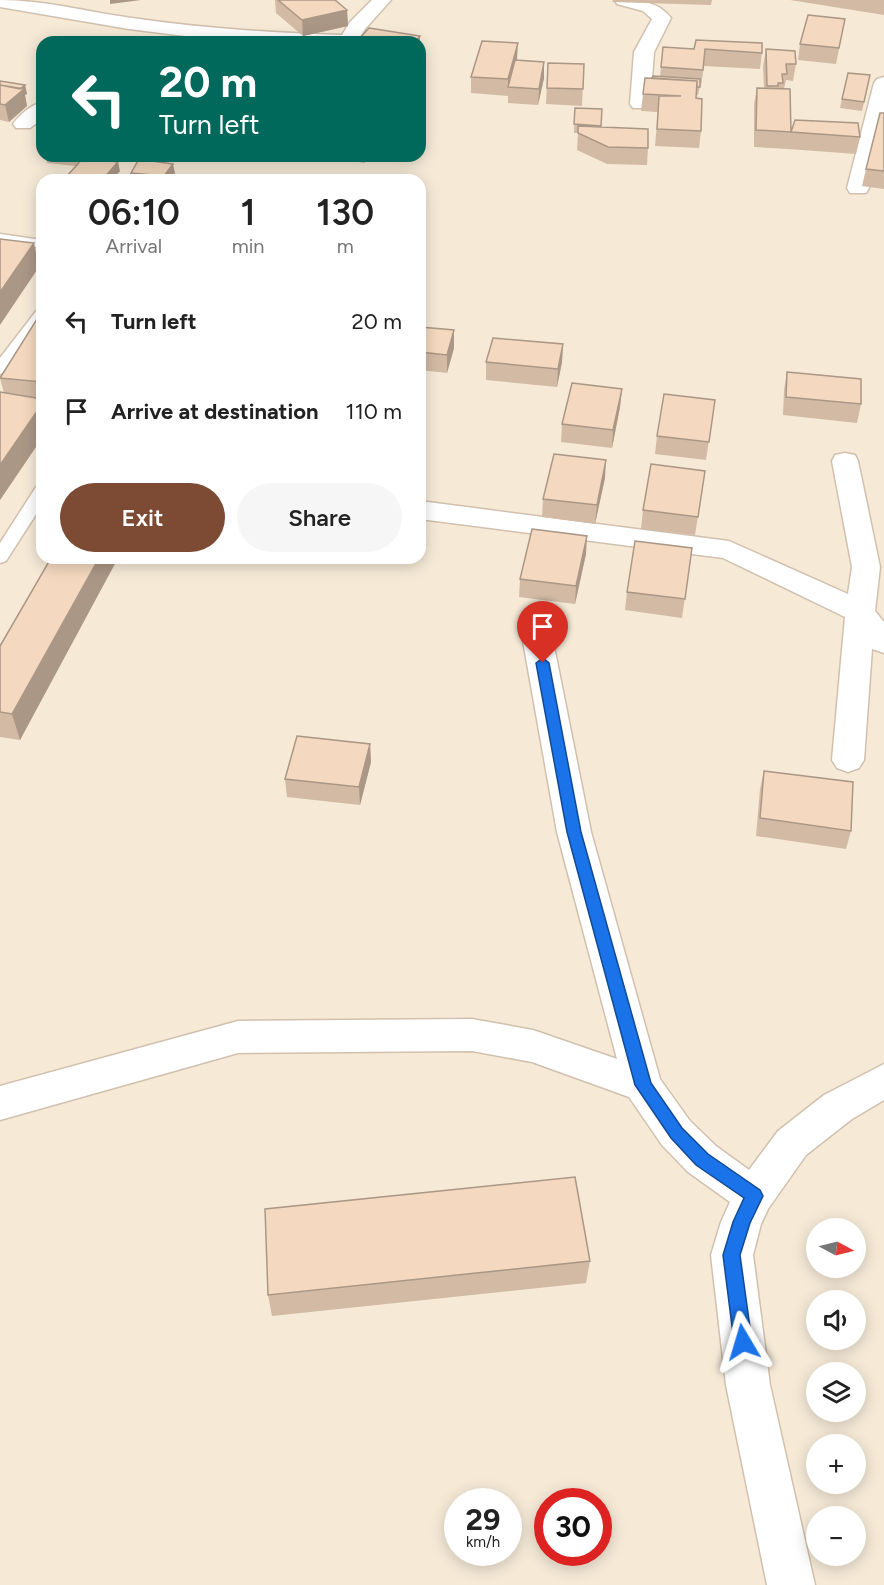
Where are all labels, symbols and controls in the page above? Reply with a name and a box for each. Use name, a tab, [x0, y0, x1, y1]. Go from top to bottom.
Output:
text: 20 m	[159, 57, 257, 108]
icon: left	[60, 60, 138, 138]
text: Turn left	[159, 108, 259, 141]
text: 06:10	[88, 191, 180, 234]
text: 1	[241, 191, 256, 234]
text: 130	[316, 191, 374, 234]
text: Arrival	[106, 234, 162, 258]
text: min	[232, 234, 265, 258]
text: m	[337, 234, 354, 258]
icon: left	[60, 305, 93, 338]
text: Turn left	[111, 308, 197, 335]
text: 20 m	[351, 308, 402, 335]
icon: arrive	[60, 395, 93, 428]
text: Arrive at destination	[111, 398, 319, 425]
text: 110 m	[346, 398, 402, 425]
button: Exit	[60, 483, 225, 552]
button: Share	[237, 483, 402, 552]
pin	[517, 601, 568, 663]
icon: arrive	[526, 610, 559, 643]
north arrow	[806, 1218, 866, 1278]
map controls	[806, 1218, 866, 1566]
button: sound	[806, 1290, 866, 1350]
position arrow	[711, 1310, 775, 1374]
button: layers	[806, 1362, 866, 1422]
button: +	[806, 1434, 866, 1494]
speed limit sign: 30	[534, 1488, 612, 1566]
text: 29	[466, 1501, 500, 1538]
button: −	[806, 1506, 866, 1566]
text: km/h	[466, 1533, 500, 1551]

